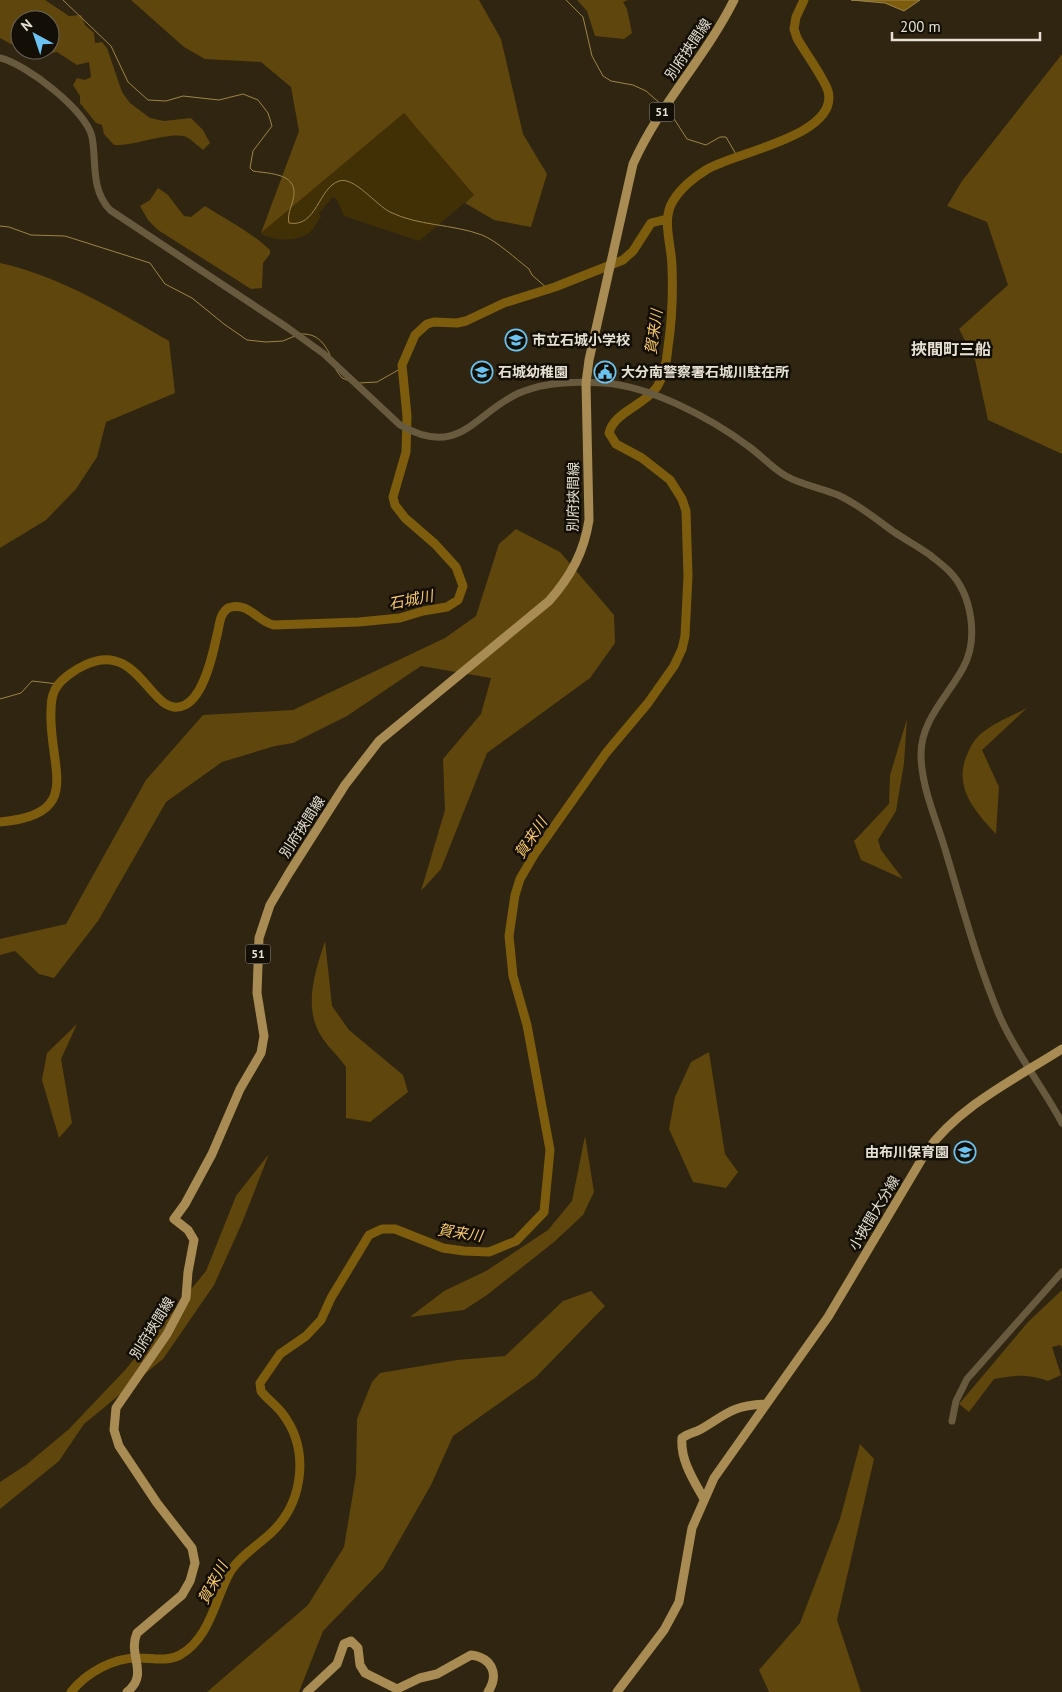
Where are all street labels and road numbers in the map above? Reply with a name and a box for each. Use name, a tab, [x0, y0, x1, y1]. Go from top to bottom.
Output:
street label: 別府挾間線	[661, 15, 715, 83]
road number: 51	[650, 102, 674, 121]
street label: 別府挾間線	[563, 462, 583, 532]
street label: 別府挾間線	[275, 793, 329, 861]
road number: 51	[246, 944, 270, 964]
street label: 小挾間大分線	[845, 1172, 903, 1254]
street label: 別府挾間線	[126, 1294, 178, 1362]

